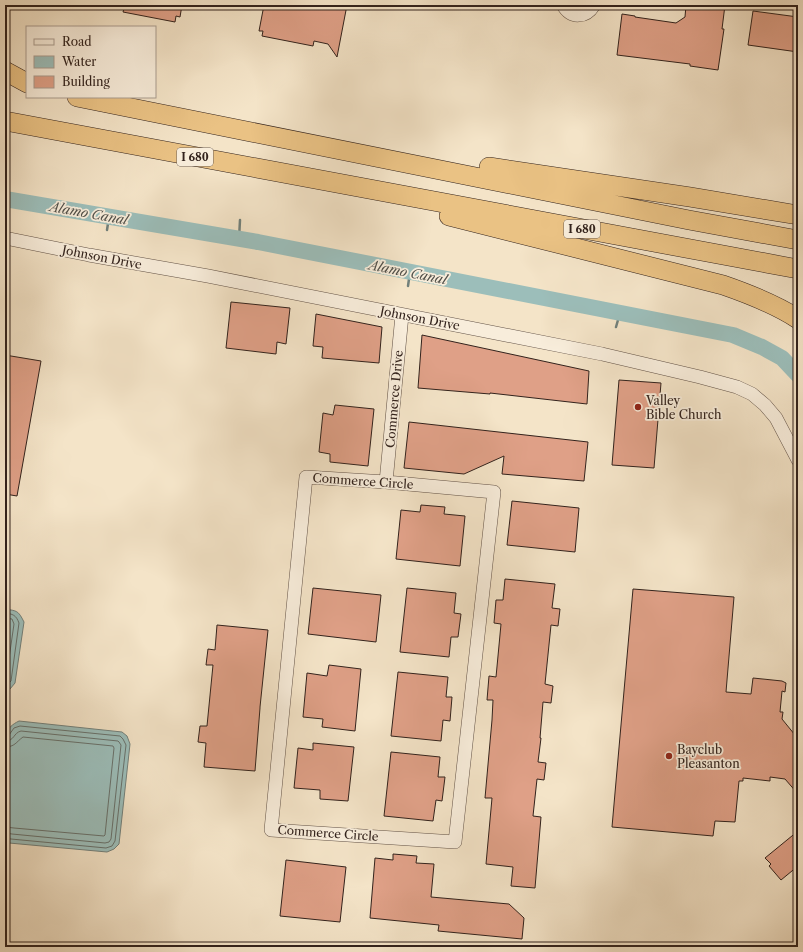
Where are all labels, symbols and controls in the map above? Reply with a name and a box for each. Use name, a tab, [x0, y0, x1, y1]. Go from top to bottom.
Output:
legend	[26, 26, 156, 98]
text: Road	[62, 34, 92, 49]
text: Water	[61, 54, 96, 69]
text: Building	[62, 74, 110, 89]
road number: I 680	[177, 148, 213, 166]
water label: Alamo Canal	[47, 198, 131, 228]
road number: I 680	[564, 220, 600, 238]
street label: Johnson Drive	[59, 242, 143, 272]
water label: Alamo Canal	[366, 256, 450, 288]
street label: Johnson Drive	[377, 303, 461, 333]
street label: Commerce Drive	[382, 349, 406, 448]
place label: Valley Bible Church	[645, 393, 722, 422]
marker: Valley Bible Church	[633, 402, 643, 412]
street label: Commerce Circle	[312, 470, 414, 492]
place label: Bayclub Pleasanton	[677, 742, 740, 771]
marker: Bayclub Pleasanton	[664, 751, 674, 761]
street label: Commerce Circle	[277, 822, 379, 844]

